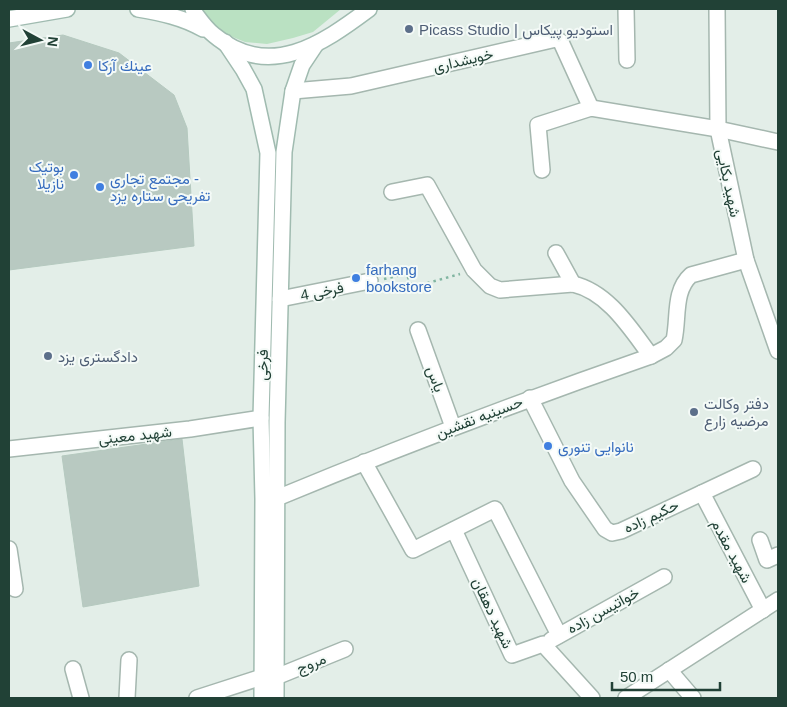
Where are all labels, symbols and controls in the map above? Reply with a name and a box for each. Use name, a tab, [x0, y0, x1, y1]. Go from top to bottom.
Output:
north arrow	[15, 15, 65, 65]
place label: Picass Studio | استودیو پیکاس	[419, 21, 613, 40]
marker: Picass Studio | استودیو پیکاس	[403, 23, 415, 35]
text: N	[44, 36, 61, 48]
street label: خویشداری	[431, 45, 495, 77]
place label: عينك آركا	[98, 57, 152, 75]
marker: عينك آركا	[82, 59, 94, 71]
street label: شهید بکایی	[712, 147, 745, 219]
place label: بوتیک نازیلا	[29, 158, 64, 193]
marker: بوتیک نازیلا	[68, 169, 80, 181]
place label: مجتمع تجاری - تفریحی ستاره یزد	[110, 170, 211, 206]
marker: مجتمع تجاری - تفریحی ستاره یزد	[94, 181, 106, 193]
place label: farhang bookstore	[366, 261, 432, 295]
marker: farhang bookstore	[350, 272, 362, 284]
street label: فرخی 4	[299, 278, 346, 305]
place label: دادگستری یزد	[58, 348, 138, 367]
street label: فرخی	[253, 349, 273, 381]
marker: دادگستری یزد	[42, 350, 54, 362]
street label: یاس	[422, 364, 448, 395]
street label: حسینیه نقشین	[433, 393, 526, 443]
place label: دفتر وکالت مرضیه زارع	[704, 395, 769, 432]
marker: دفتر وکالت مرضیه زارع	[688, 406, 700, 418]
street label: شهید معینی	[97, 423, 173, 449]
place label: نانوایی تنوری	[558, 438, 634, 457]
marker: نانوایی تنوری	[542, 440, 554, 452]
street label: حکیم زاده	[621, 496, 682, 538]
street label: شهید مقدم	[706, 516, 756, 587]
street label: شهید دهقان	[468, 575, 517, 652]
street label: خواتیسن زاده	[564, 583, 643, 638]
street label: مروج	[294, 649, 329, 679]
scale bar	[612, 660, 720, 692]
text: 50 m	[620, 668, 653, 685]

